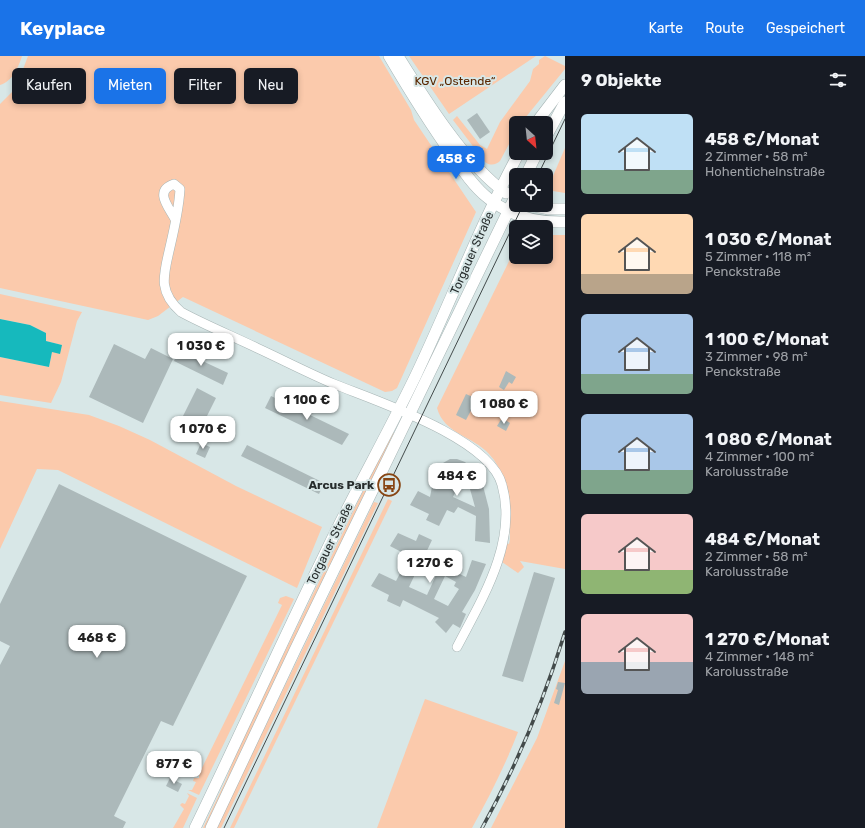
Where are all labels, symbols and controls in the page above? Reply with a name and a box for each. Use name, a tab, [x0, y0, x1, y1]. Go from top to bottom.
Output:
text: Keyplace	[20, 17, 105, 40]
text: Karte	[648, 20, 683, 37]
text: Route	[705, 20, 744, 37]
text: Gespeichert	[766, 20, 845, 37]
chip: Kaufen	[12, 68, 86, 104]
chip: Mieten	[94, 68, 166, 104]
chip: Filter	[174, 68, 236, 104]
chip: Neu	[244, 68, 298, 104]
icon: filters	[827, 69, 849, 91]
text: 9 Objekte	[581, 70, 662, 90]
park label: KGV „Ostende“	[414, 74, 496, 88]
north arrow	[509, 116, 553, 160]
map controls	[509, 116, 553, 264]
text: 458 €/Monat	[705, 129, 819, 149]
icon: home	[613, 130, 661, 178]
pin: 458 €	[428, 146, 484, 180]
text: 2 Zimmer · 58 m²	[705, 149, 808, 164]
text: 458 €	[436, 151, 476, 166]
text: Hohentichelnstraße	[705, 164, 825, 179]
button: locate	[509, 168, 553, 212]
street label: Torgauer Straße	[447, 209, 497, 297]
button: layers	[509, 220, 553, 264]
text: 1 030 €/Monat	[705, 229, 831, 249]
icon: home	[613, 230, 661, 278]
text: 5 Zimmer · 118 m²	[705, 249, 811, 264]
text: Penckstraße	[705, 264, 781, 279]
text: 1 100 €/Monat	[705, 329, 829, 349]
icon: home	[613, 330, 661, 378]
pin: 1 030 €	[164, 333, 238, 367]
text: 1 030 €	[177, 338, 225, 353]
text: 3 Zimmer · 98 m²	[705, 349, 808, 364]
text: Penckstraße	[705, 364, 781, 379]
pin: 1 100 €	[270, 387, 344, 421]
pin: 1 080 €	[467, 391, 541, 425]
text: 1 100 €	[284, 392, 330, 407]
text: 1 080 €	[480, 396, 528, 411]
pin: 1 070 €	[166, 416, 240, 450]
text: 1 070 €	[179, 421, 227, 436]
text: 1 080 €/Monat	[705, 429, 832, 449]
icon: home	[613, 430, 661, 478]
text: 4 Zimmer · 100 m²	[705, 449, 814, 464]
pin: 484 €	[429, 463, 485, 497]
text: Karolusstraße	[705, 464, 788, 479]
text: 484 €	[437, 468, 477, 483]
bus stop icon: Arcus Park	[376, 472, 402, 498]
place label: Arcus Park	[309, 478, 374, 492]
street label: Torgauer Straße	[304, 501, 356, 587]
text: 484 €/Monat	[705, 529, 820, 549]
icon: home	[613, 530, 661, 578]
text: 2 Zimmer · 58 m²	[705, 549, 808, 564]
pin: 1 270 €	[393, 550, 467, 584]
text: 1 270 €	[407, 555, 453, 570]
text: Karolusstraße	[705, 564, 788, 579]
pin: 468 €	[69, 625, 125, 659]
text: 1 270 €/Monat	[705, 629, 830, 649]
text: 468 €	[77, 630, 117, 645]
icon: home	[613, 630, 661, 678]
text: 4 Zimmer · 148 m²	[705, 649, 814, 664]
text: Karolusstraße	[705, 664, 788, 679]
pin: 877 €	[146, 751, 202, 785]
text: 877 €	[156, 756, 192, 771]

